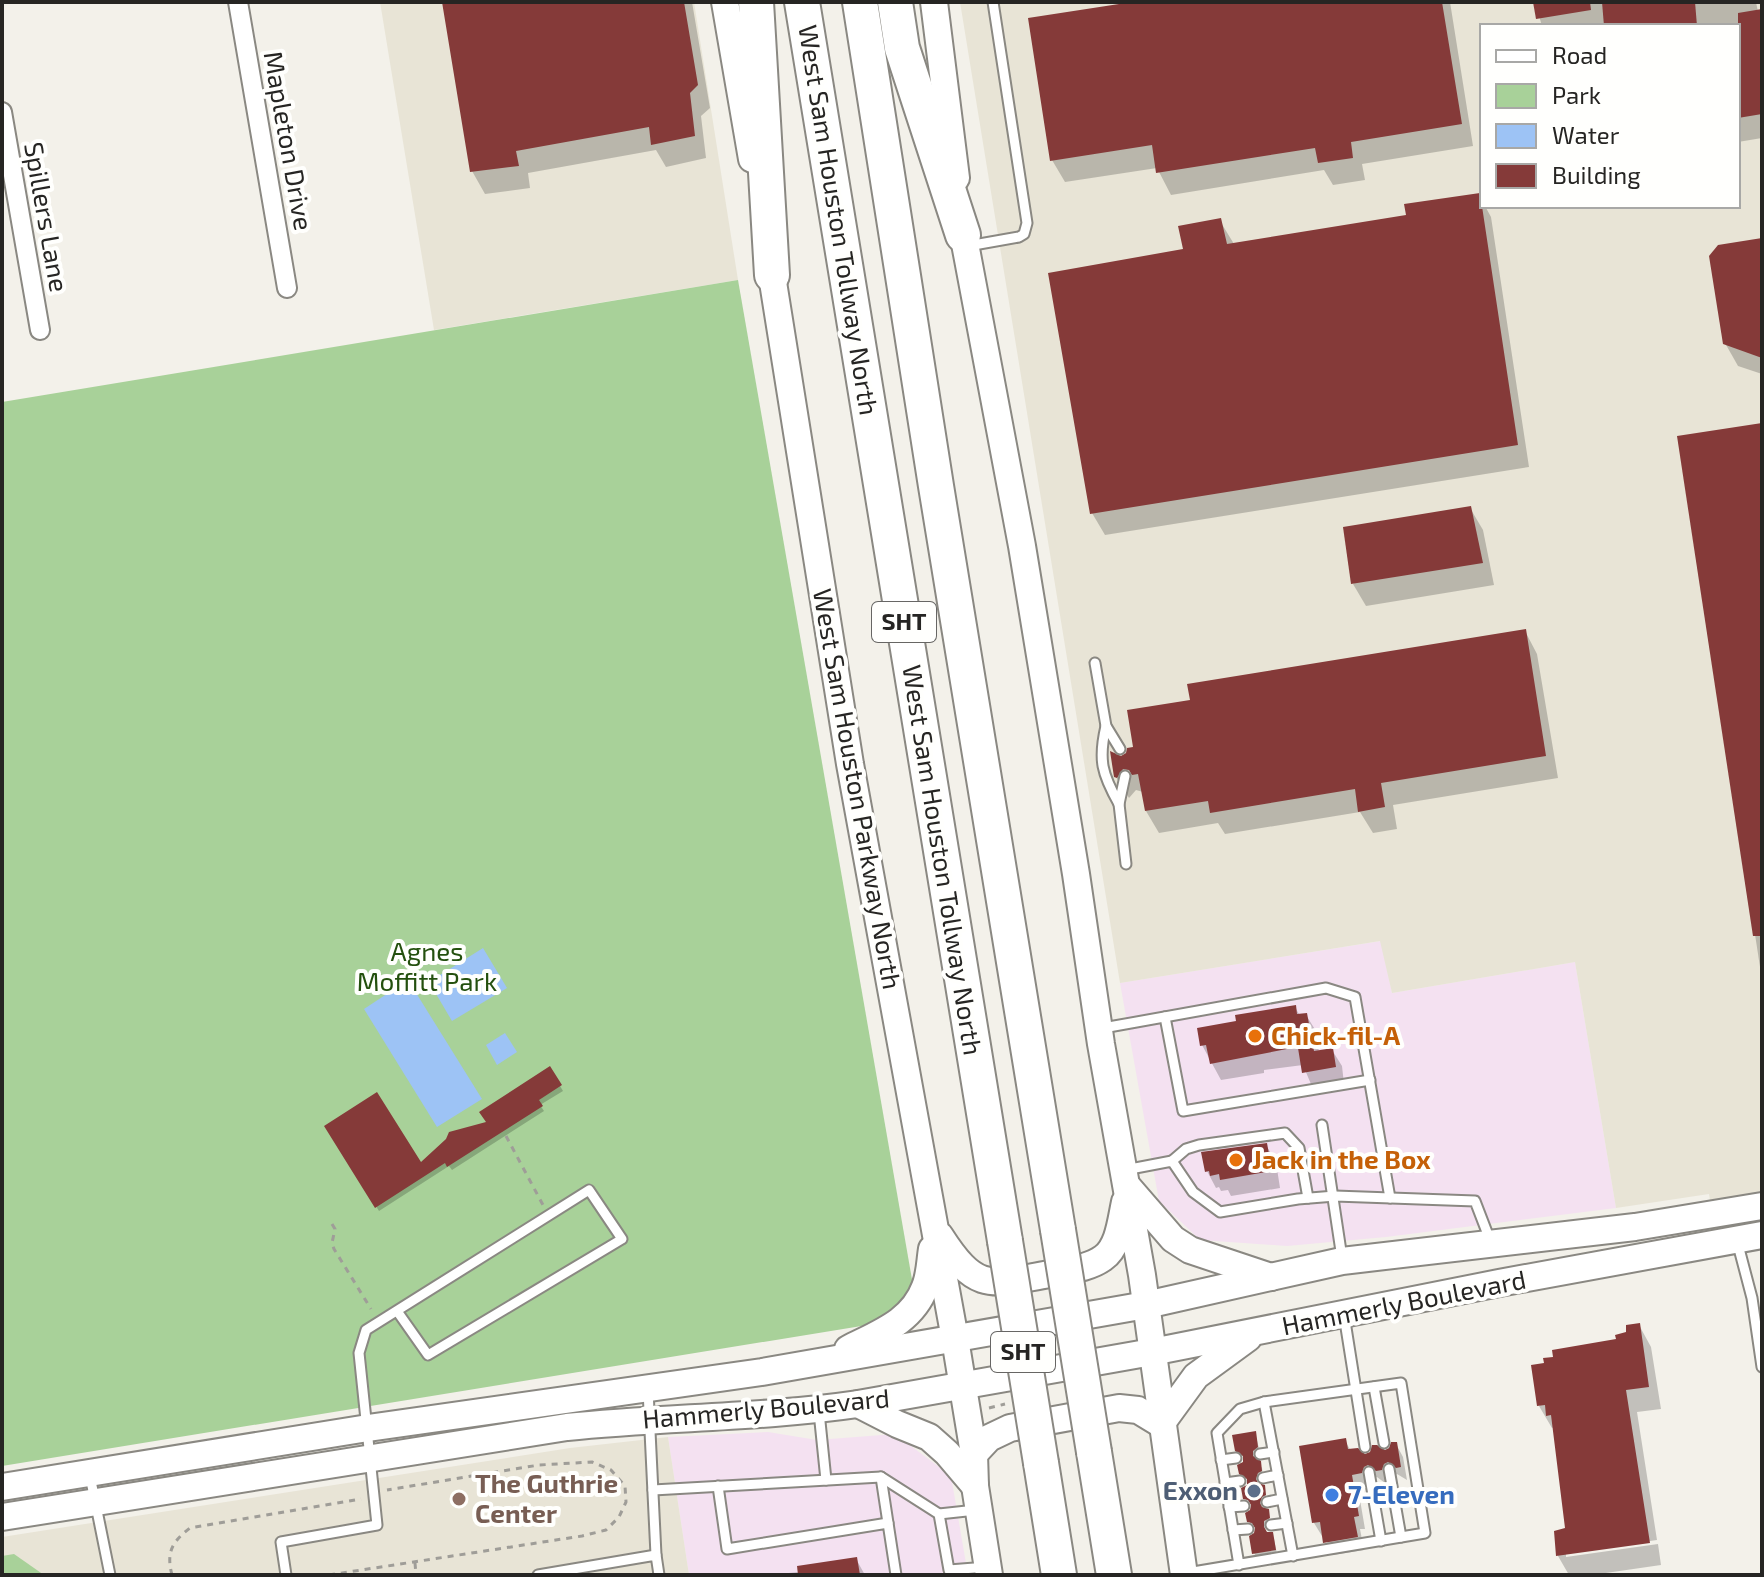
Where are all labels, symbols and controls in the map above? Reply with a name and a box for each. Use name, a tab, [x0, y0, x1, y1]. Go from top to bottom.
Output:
street label: West Sam Houston Tollway North	[793, 22, 886, 417]
legend	[1480, 24, 1740, 208]
text: Road	[1552, 40, 1607, 69]
street label: Mapleton Drive	[258, 49, 320, 233]
text: Park	[1552, 80, 1601, 109]
text: Water	[1552, 120, 1620, 149]
street label: Spillers Lane	[19, 139, 76, 294]
text: Building	[1552, 160, 1641, 189]
street label: West Sam Houston Parkway North	[808, 586, 909, 992]
road number: SHT	[872, 602, 936, 642]
street label: West Sam Houston Tollway North	[897, 662, 990, 1057]
park label: Agnes Moffitt Park	[357, 935, 497, 996]
place label: Chick-fil-A	[1271, 1019, 1400, 1050]
marker: Chick-fil-A	[1246, 1027, 1264, 1045]
place label: Jack in the Box	[1252, 1143, 1431, 1174]
marker: Jack in the Box	[1227, 1151, 1245, 1169]
street label: Hammerly Boulevard	[1279, 1263, 1528, 1340]
road number: SHT	[991, 1332, 1055, 1372]
street label: Hammerly Boulevard	[641, 1381, 891, 1434]
place label: The Guthrie Center	[475, 1467, 618, 1528]
place label: Exxon	[1163, 1474, 1238, 1505]
place label: 7-Eleven	[1348, 1478, 1455, 1509]
marker: Exxon	[1245, 1482, 1263, 1500]
marker: 7-Eleven	[1323, 1486, 1341, 1504]
marker: The Guthrie Center	[450, 1490, 468, 1508]

